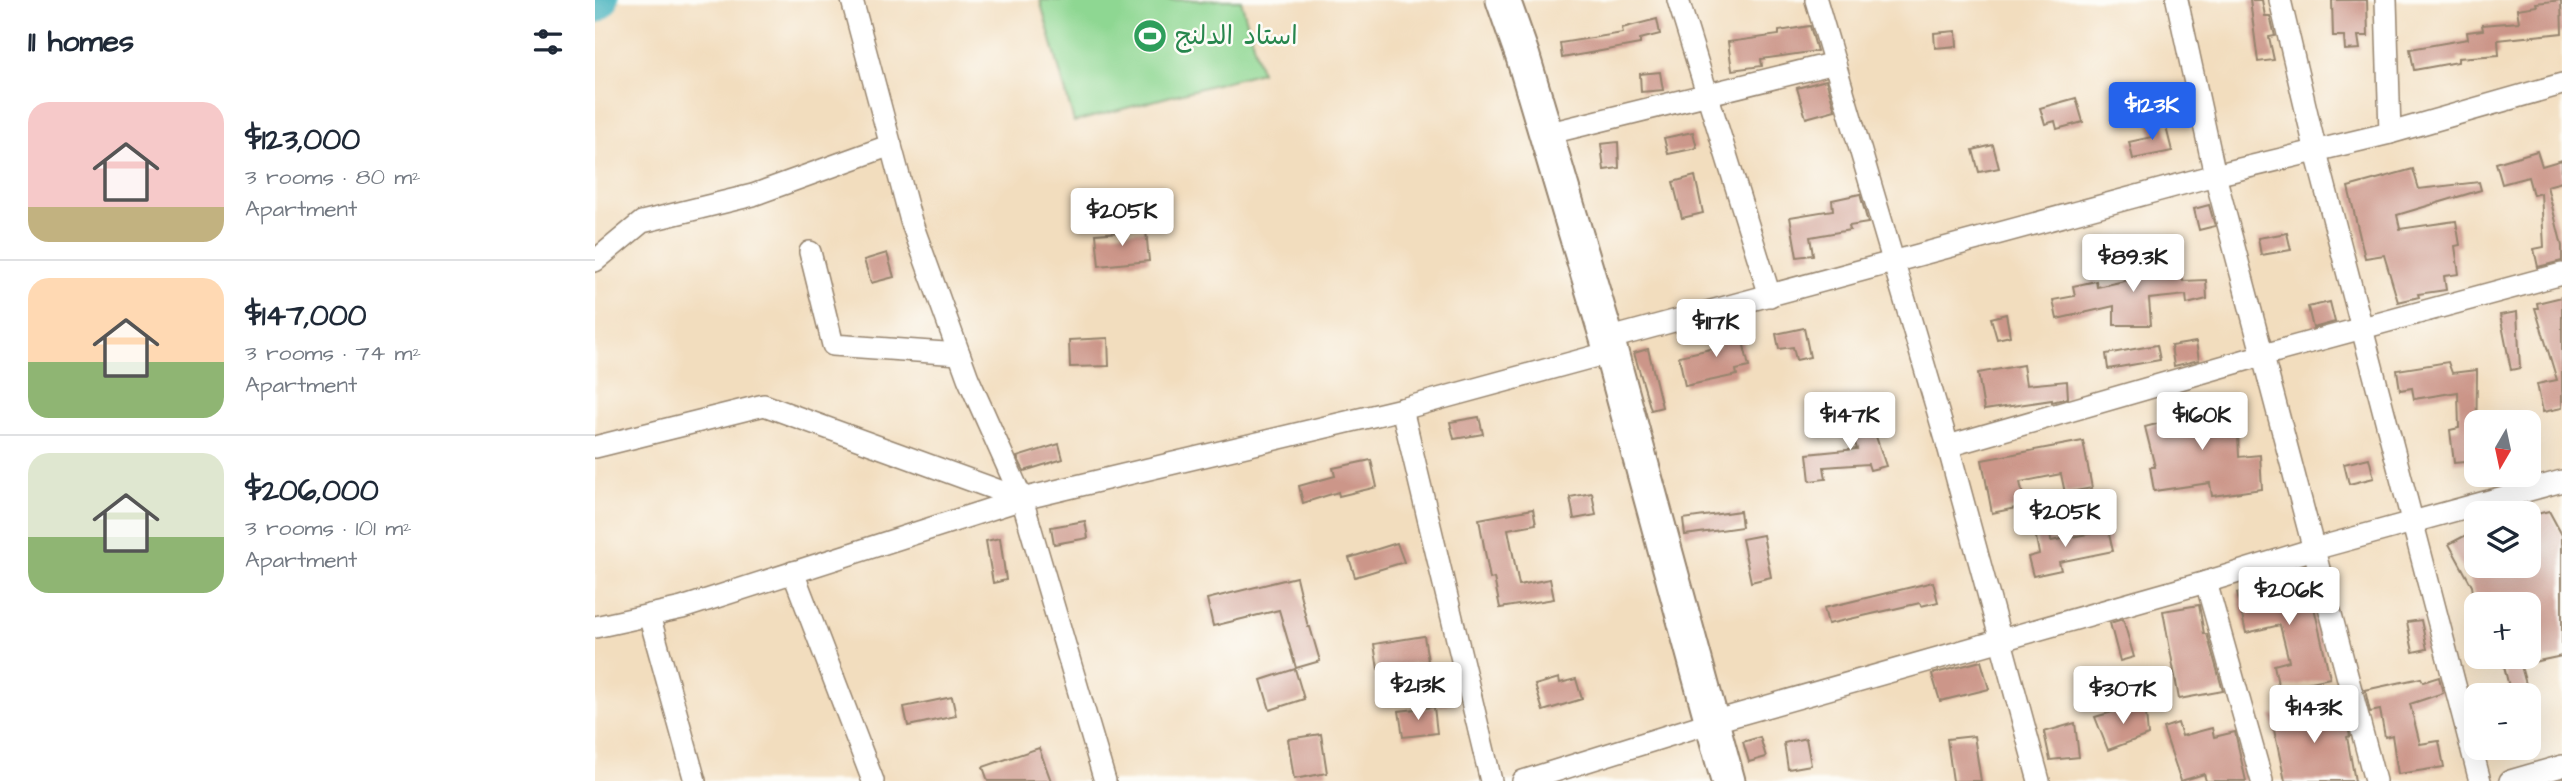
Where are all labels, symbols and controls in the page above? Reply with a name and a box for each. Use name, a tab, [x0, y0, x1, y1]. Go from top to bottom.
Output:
sports icon: استاد الدلنج	[1131, 17, 1169, 55]
place label: استاد الدلنج	[1175, 18, 1298, 54]
text: 11 homes	[28, 21, 134, 63]
icon: filters	[529, 23, 567, 61]
pin: $123K	[2103, 82, 2201, 142]
text: $123K	[2125, 89, 2179, 121]
text: $123,000	[245, 119, 360, 161]
icon: home	[84, 130, 168, 214]
text: 3 rooms · 80 m²	[245, 161, 421, 193]
pin: $205K	[1073, 188, 1171, 248]
text: Apartment	[245, 193, 357, 225]
text: $205K	[1087, 195, 1157, 227]
pin: $89.3K	[2076, 234, 2190, 294]
text: $89.3K	[2098, 241, 2168, 273]
text: $147,000	[245, 295, 367, 337]
pin: $117K	[1667, 300, 1765, 359]
icon: home	[84, 306, 168, 390]
text: $117K	[1693, 306, 1739, 338]
text: 3 rooms · 74 m²	[245, 337, 421, 369]
text: Apartment	[245, 369, 357, 401]
pin: $147K	[1801, 392, 1899, 452]
pin: $160K	[2153, 392, 2251, 452]
text: $147K	[1820, 399, 1880, 431]
text: $160K	[2173, 399, 2231, 431]
north arrow	[2464, 410, 2541, 486]
map controls	[2464, 410, 2541, 760]
text: $206,000	[245, 470, 379, 512]
icon: home	[84, 481, 168, 565]
pin: $205K	[2016, 490, 2114, 549]
text: $205K	[2030, 496, 2100, 528]
button: layers	[2464, 501, 2541, 578]
text: 3 rooms · 101 m²	[245, 512, 412, 544]
text: Apartment	[245, 544, 357, 576]
pin: $206K	[2240, 568, 2338, 627]
text: $206K	[2255, 574, 2323, 606]
button: +	[2464, 592, 2541, 669]
pin: $213K	[1369, 662, 1467, 722]
pin: $307K	[2074, 666, 2172, 726]
text: $213K	[1391, 669, 1445, 701]
text: $307K	[2089, 673, 2157, 705]
button: −	[2464, 683, 2541, 760]
pin: $143K	[2265, 686, 2363, 745]
text: $143K	[2285, 692, 2343, 724]

